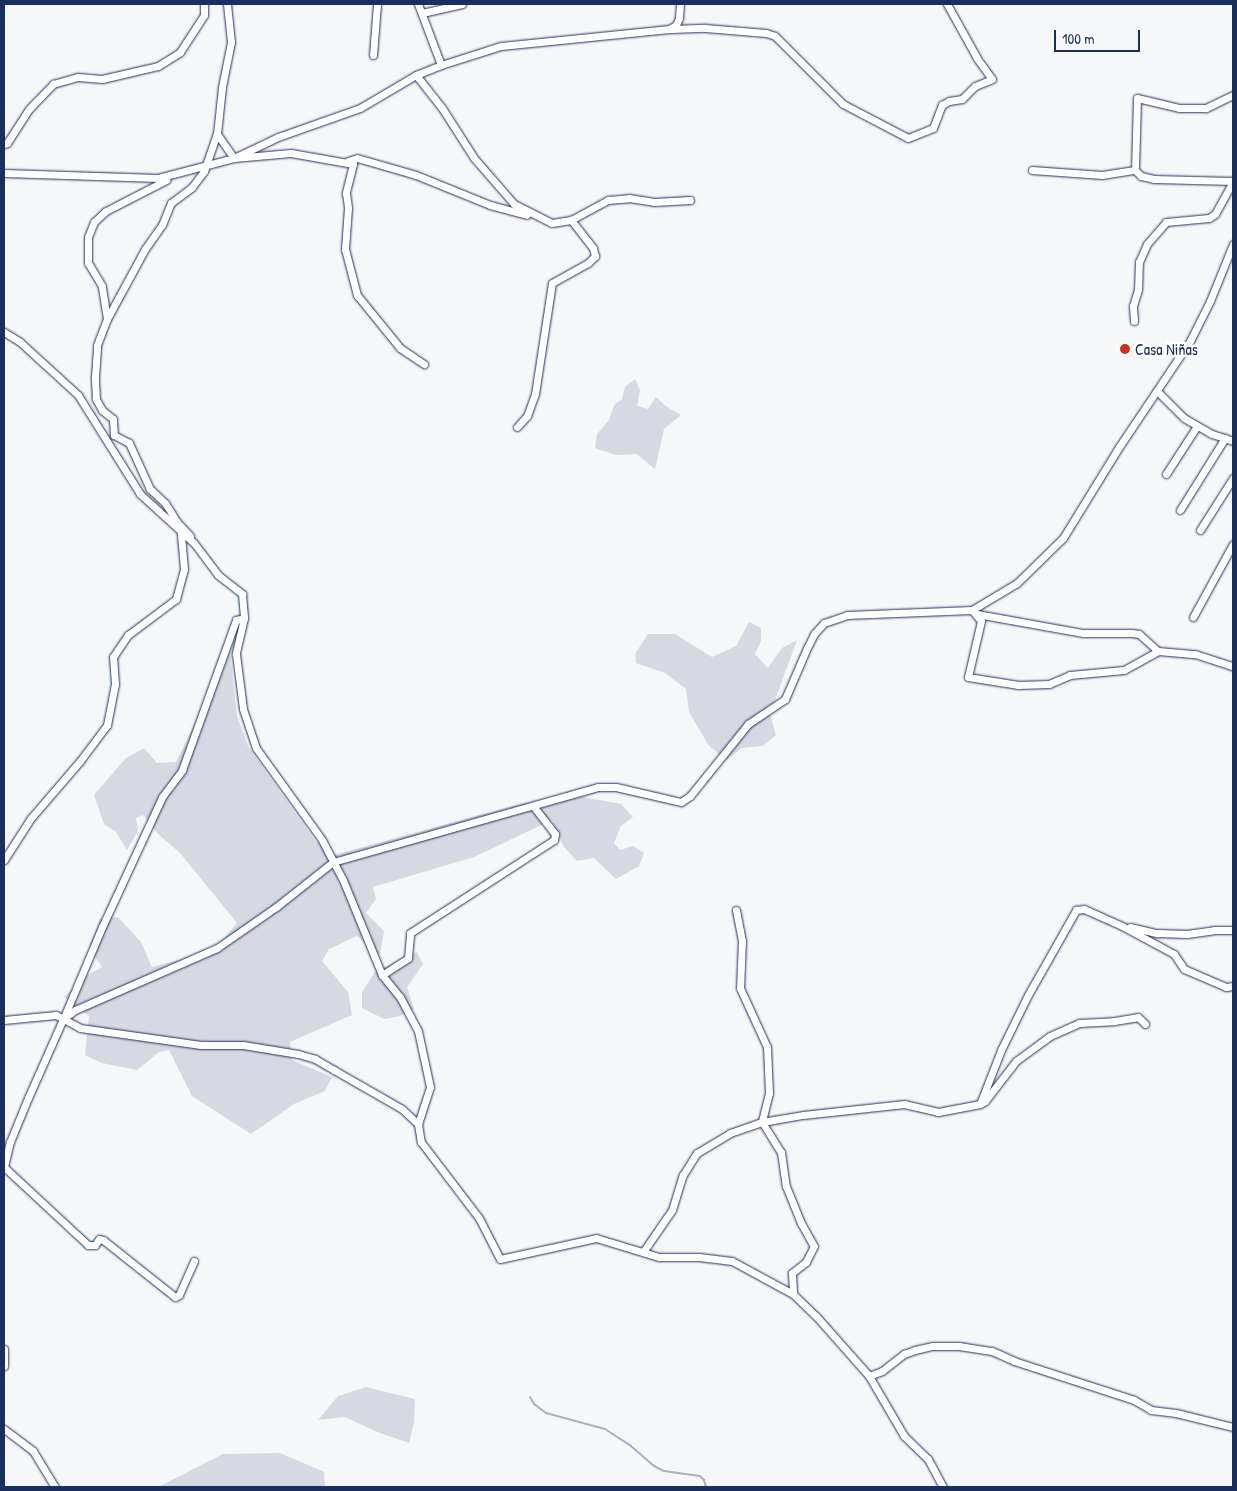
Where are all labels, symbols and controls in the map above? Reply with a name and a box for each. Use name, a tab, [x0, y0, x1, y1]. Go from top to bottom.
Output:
scale bar	[1057, 20, 1143, 52]
text: 100 m	[1062, 28, 1095, 49]
place label: Casa Niñas	[1135, 339, 1198, 359]
marker: Casa Niñas	[1119, 343, 1131, 355]

